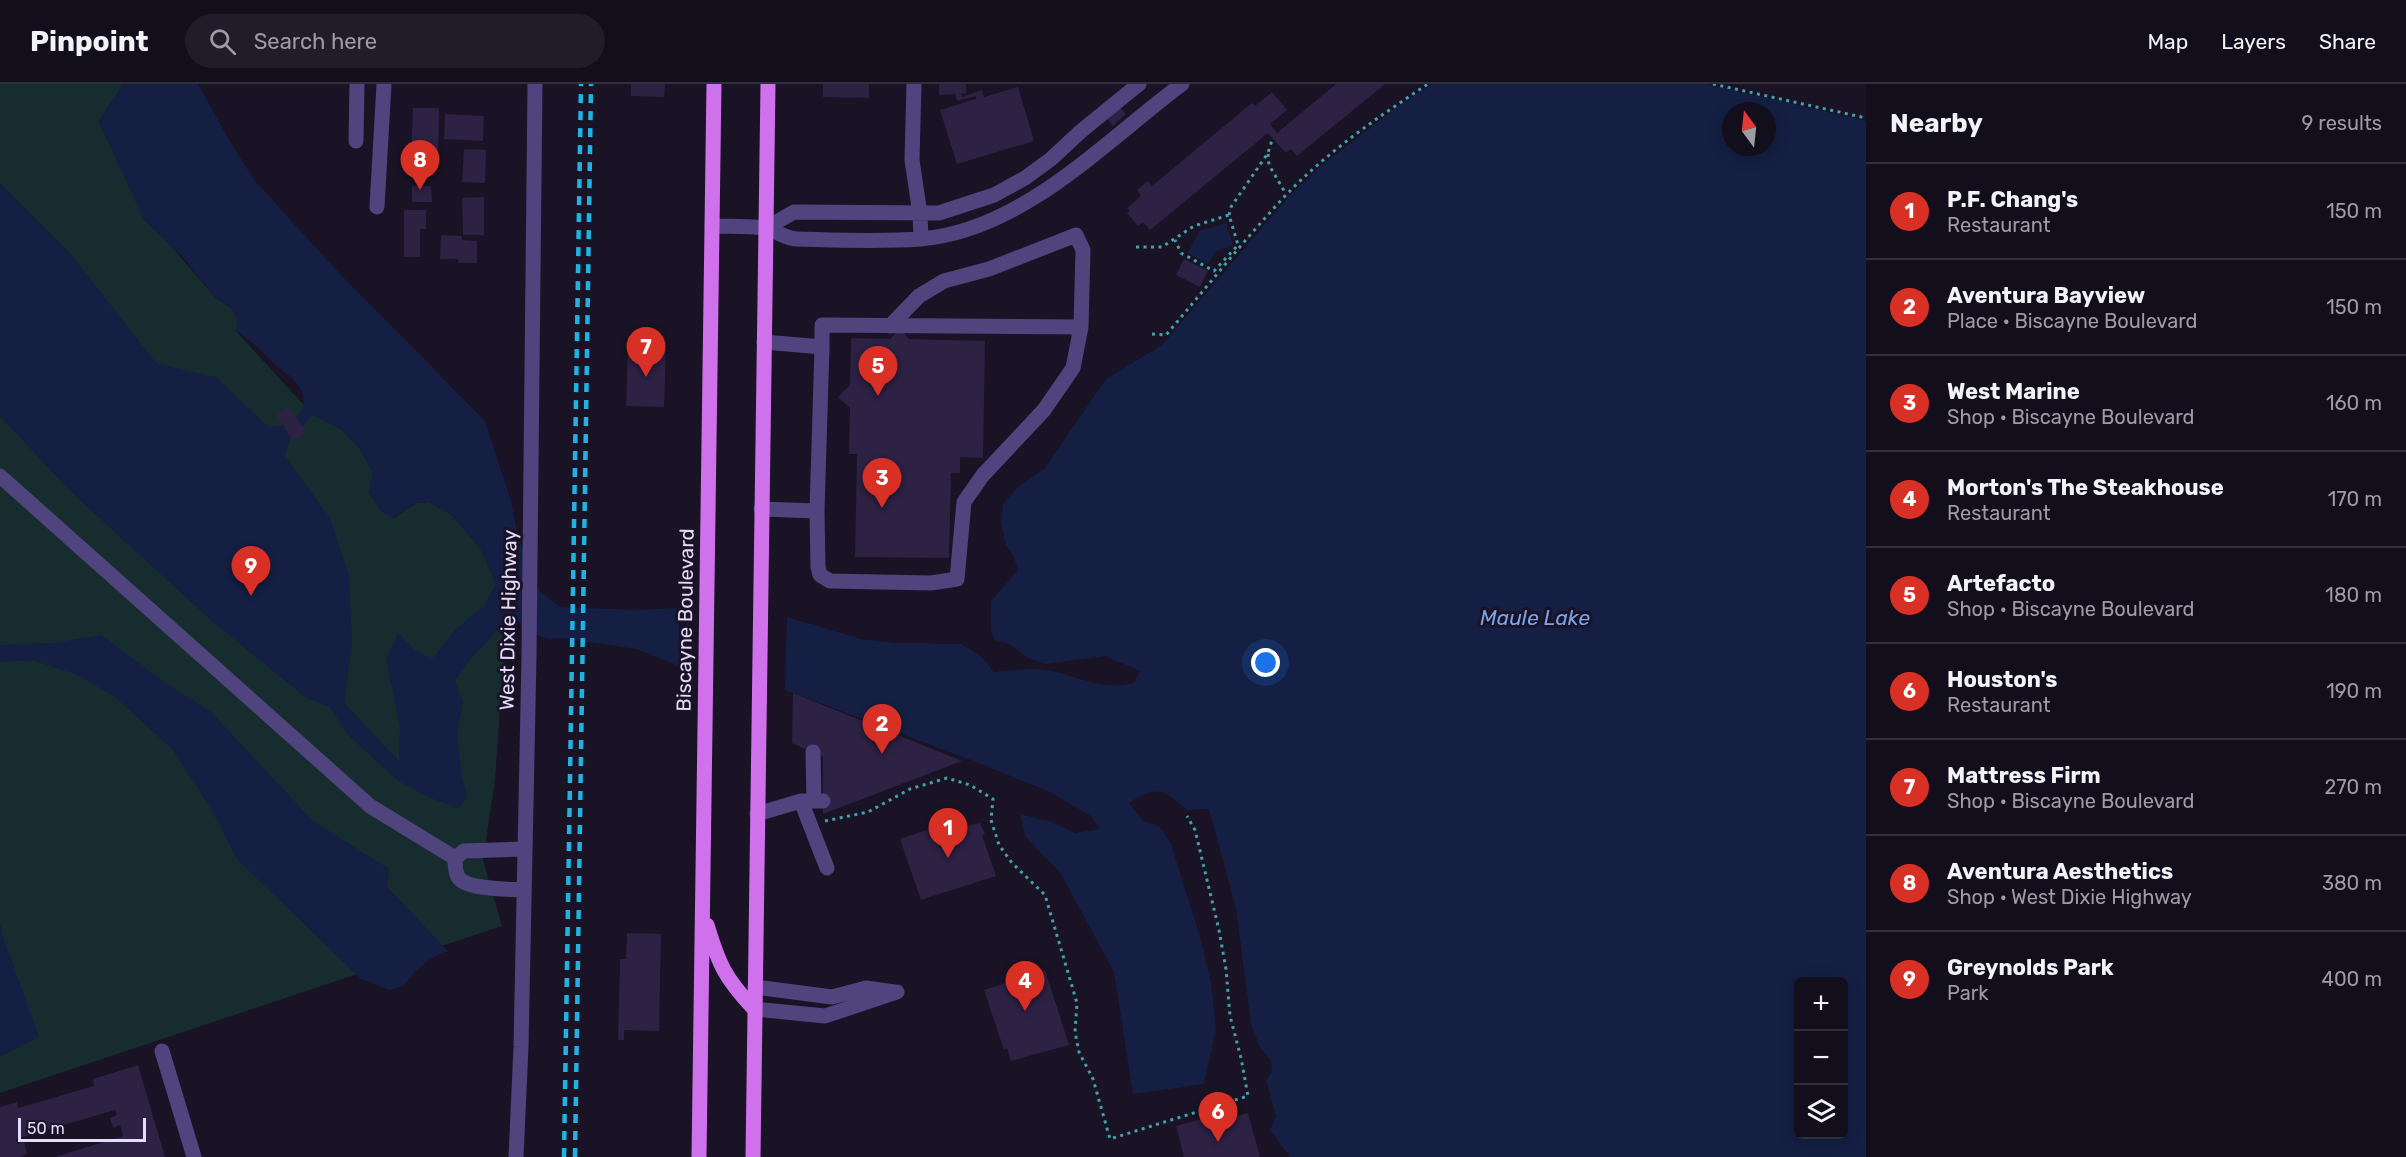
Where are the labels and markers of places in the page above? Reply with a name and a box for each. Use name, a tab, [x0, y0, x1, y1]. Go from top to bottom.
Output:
pin: 8	[400, 141, 440, 190]
pin: 7	[626, 328, 666, 377]
pin: 5	[858, 346, 898, 396]
pin: 3	[862, 458, 902, 508]
pin: 9	[232, 546, 270, 596]
pin: 2	[862, 704, 902, 754]
pin: 1	[928, 808, 968, 858]
pin: 4	[1006, 962, 1044, 1011]
pin: 6	[1198, 1092, 1238, 1142]

